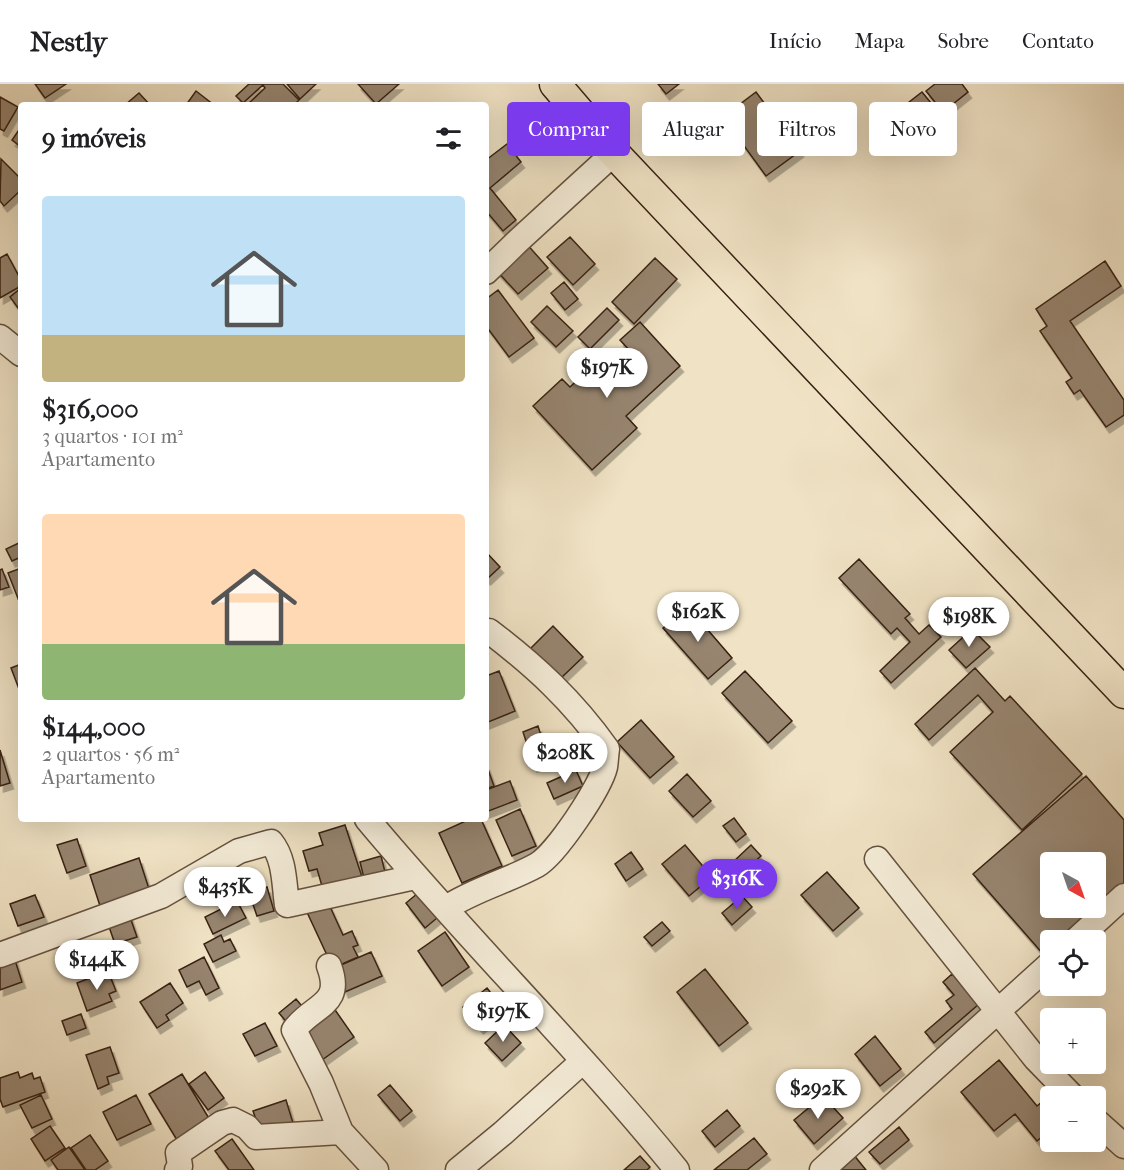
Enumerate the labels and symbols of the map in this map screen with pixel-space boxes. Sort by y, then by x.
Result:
pin: $197K [565,348,649,399]
pin: $162K [656,592,740,643]
pin: $198K [927,597,1011,648]
pin: $208K [523,733,607,784]
north arrow [1040,852,1106,918]
pin: $316K [695,859,779,910]
pin: $435K [183,867,267,918]
pin: $144K [55,940,139,991]
pin: $197K [461,992,545,1043]
pin: $292K [776,1069,860,1120]

